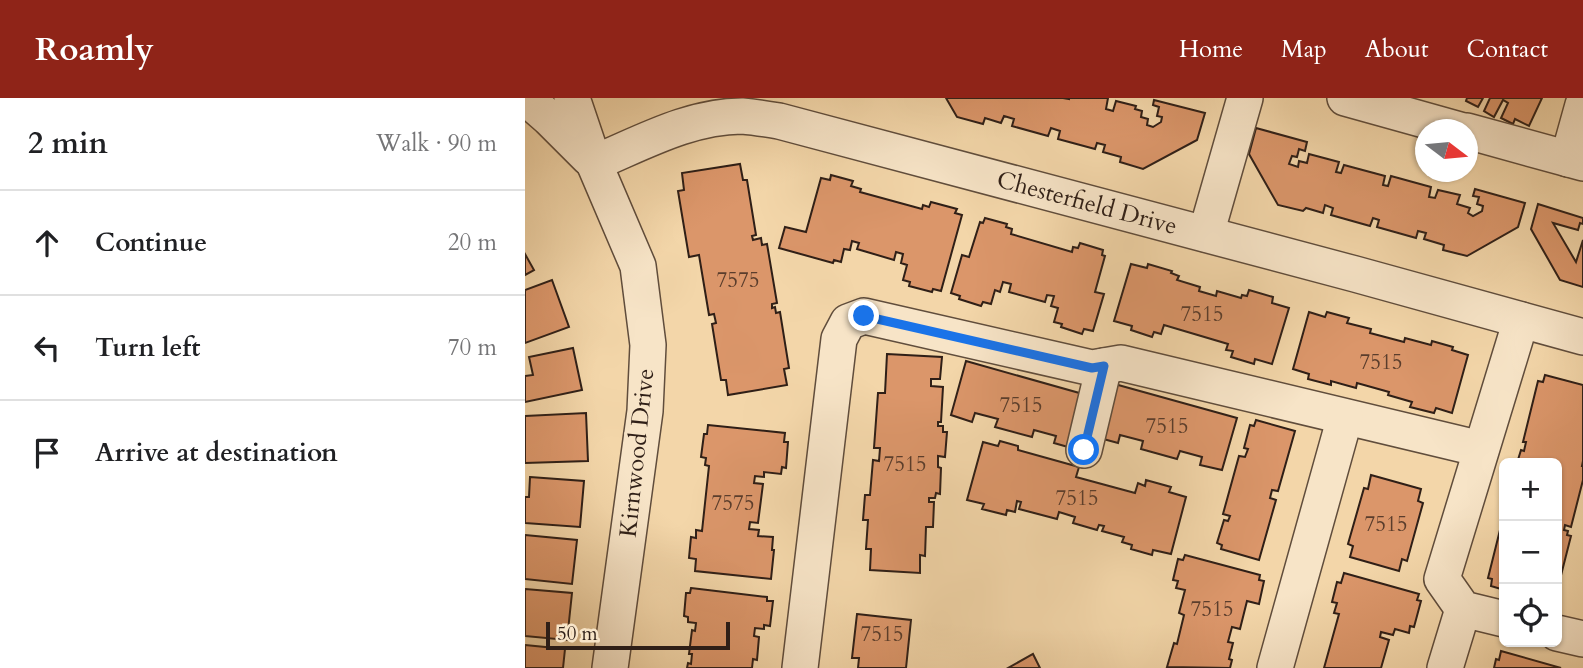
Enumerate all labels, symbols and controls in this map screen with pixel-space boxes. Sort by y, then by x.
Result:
text: Roamly [35,27,154,72]
text: Home [1179,33,1243,66]
text: Map [1281,33,1327,66]
text: About [1365,33,1429,66]
text: Contact [1467,33,1548,66]
north arrow [1415,119,1478,182]
text: 2 min [28,123,108,164]
text: Walk · 90 m [376,128,497,159]
street label: Chesterfield Drive [993,163,1181,243]
icon: ahead [28,224,66,262]
text: Continue [95,225,207,260]
text: 20 m [448,227,497,258]
house number: 7575 [716,266,760,295]
route end [848,300,879,331]
house number: 7515 [1180,300,1224,329]
icon: left [28,329,66,367]
text: Turn left [95,330,200,365]
text: 70 m [448,332,497,363]
house number: 7515 [1359,348,1403,377]
street label: Kirnwood Drive [612,367,662,539]
house number: 7515 [999,391,1043,420]
house number: 7515 [1145,412,1189,441]
icon: arrive [28,434,66,472]
route start [1068,434,1099,465]
text: Arrive at destination [95,435,338,470]
house number: 7515 [883,450,927,479]
map controls [1499,458,1562,647]
button: + [1499,458,1562,521]
house number: 7515 [1055,484,1099,513]
house number: 7575 [711,489,755,518]
house number: 7515 [1364,510,1408,539]
button: − [1499,521,1562,584]
button: locate [1499,584,1562,647]
house number: 7515 [1190,595,1234,624]
scale bar [546,619,730,651]
house number: 7515 [860,620,904,649]
text: 50 m [557,621,598,647]

